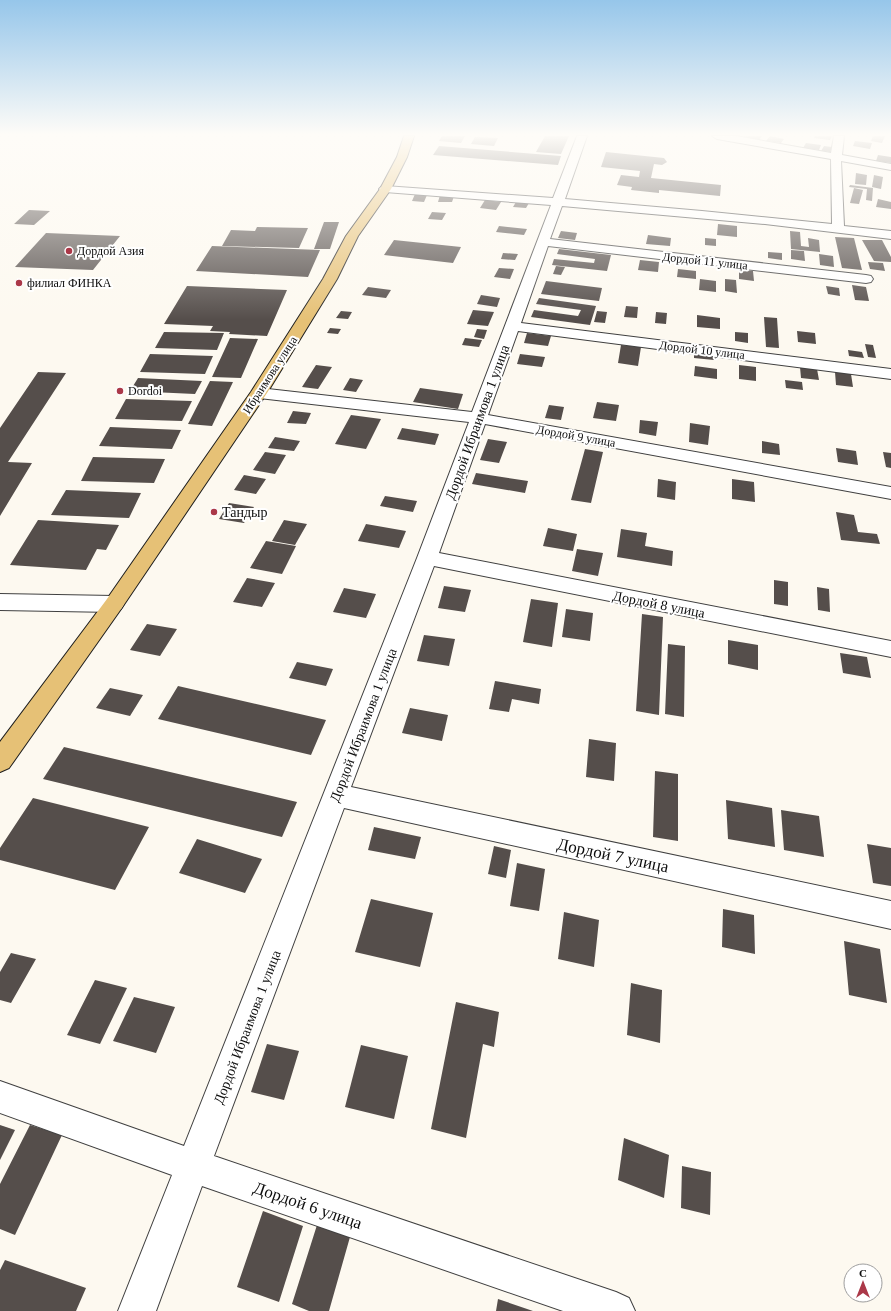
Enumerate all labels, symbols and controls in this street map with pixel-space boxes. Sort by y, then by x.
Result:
place label: Дордой Азия [77,244,144,258]
marker: Дордой Азия [64,246,74,256]
street label: Дордой 11 улица [662,250,749,273]
place label: филиал ФИНКА [27,276,112,290]
marker: филиал ФИНКА [14,278,24,288]
street label: Ибраимова улица [240,333,301,416]
street label: Дордой 10 улица [658,338,746,362]
street label: Дордой Ибраимова 1 улица [442,342,513,502]
place label: Dordoi [128,384,163,398]
marker: Dordoi [115,386,125,396]
street label: Дордой 9 улица [535,422,617,450]
place label: Тандыр [222,505,267,520]
marker: Тандыр [209,507,219,517]
street label: Дордой 8 улица [612,588,707,621]
street label: Дордой Ибраимова 1 улица [327,645,400,804]
street label: Дордой 7 улица [555,834,671,877]
street label: Дордой Ибраимова 1 улица [211,947,284,1106]
street label: Дордой 6 улица [251,1178,365,1233]
north arrow [843,1263,883,1303]
text: С [859,1267,867,1279]

